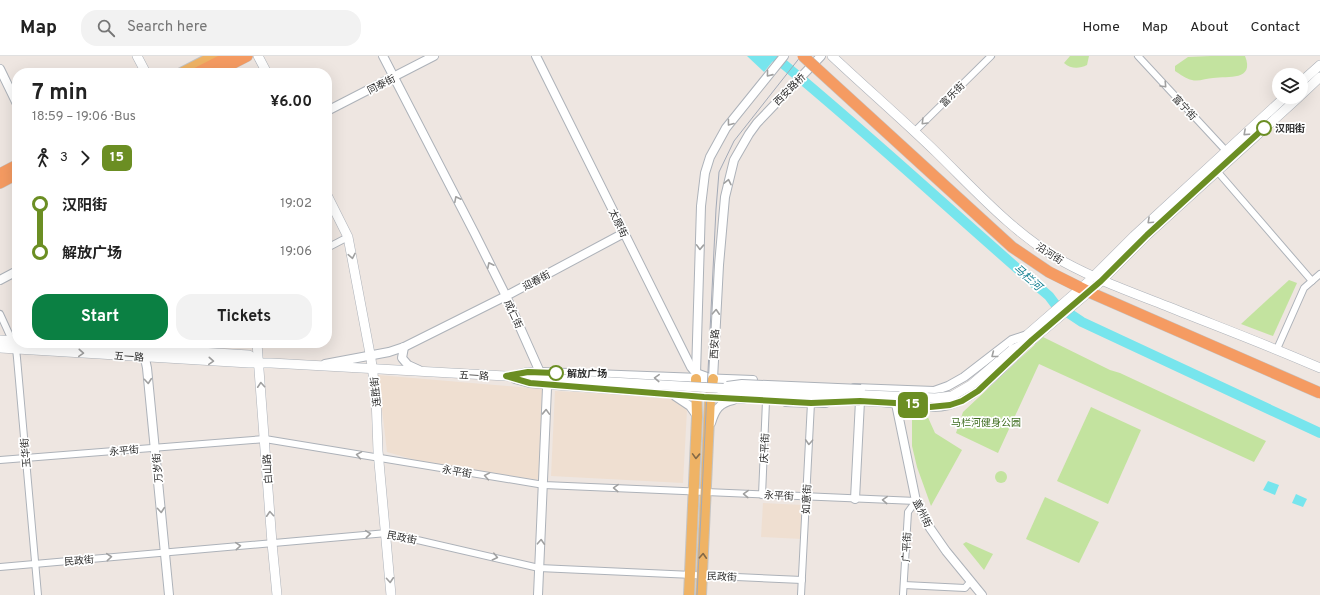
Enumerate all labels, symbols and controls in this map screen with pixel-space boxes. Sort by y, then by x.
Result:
search box [81,10,361,46]
text: Map [20,16,57,40]
icon: search [95,17,117,39]
text: Search here [127,18,207,37]
text: Home [1083,19,1120,36]
text: Map [1142,19,1168,36]
text: About [1190,19,1229,36]
text: Contact [1251,19,1300,36]
map controls [1272,68,1308,104]
button: layers [1272,68,1308,104]
one-way arrow [766,70,773,77]
street label: 西安路桥 [771,71,809,109]
street label: 同泰街 [365,73,398,98]
text: 7 min [32,80,88,107]
street label: 富乐街 [938,80,968,110]
one-way arrow [1159,80,1166,87]
text: ¥6.00 [270,93,312,112]
street label: 富宁街 [1169,93,1199,123]
text: 18:59 – 19:06 · Bus [32,109,136,125]
one-way arrow [921,118,929,125]
one-way arrow [728,119,735,126]
marker: 汉阳街 [1256,120,1272,136]
place label: 汉阳街 [1275,123,1305,136]
one-way arrow [1243,128,1250,135]
icon: walk [32,147,54,169]
icon: forward [74,147,96,169]
text: 15 [110,149,124,166]
text: 3 [60,150,68,166]
one-way arrow [723,179,731,186]
text: 19:02 [280,196,312,212]
one-way arrow [454,196,462,204]
text: 汉阳街 [62,197,107,216]
street label: 太原街 [605,207,630,240]
one-way arrow [1148,216,1155,223]
street label: 沿河街 [1033,241,1065,268]
text: 19:06 [280,244,312,260]
one-way arrow [696,244,704,250]
text: 解放广场 [62,245,122,264]
one-way arrow [347,253,356,260]
one-way arrow [487,262,495,269]
water label: 马栏河 [1010,262,1046,295]
street label: 迎春街 [520,269,553,294]
button: Start [32,294,168,340]
button: Tickets [176,294,312,340]
street label: 成仁街 [500,298,525,331]
one-way arrow [712,309,720,315]
street label: 西安路 [708,329,723,359]
one-way arrow [78,348,84,357]
street label: 五一路 [113,350,144,365]
one-way arrow [991,350,998,357]
one-way arrow [208,357,214,365]
marker: 解放广场 [548,365,564,381]
place label: 解放广场 [567,368,607,381]
street label: 五一路 [459,369,489,384]
one-way arrow [654,373,660,382]
street label: 连胜街 [368,376,385,407]
one-way arrow [144,378,153,384]
one-way arrow [256,382,265,388]
line badge: 15 [895,392,931,418]
text: 15 [906,396,920,413]
one-way arrow [542,409,551,415]
park label: 马栏河健身公园 [951,417,1021,430]
street label: 庆平街 [758,433,773,463]
street label: 玉华街 [19,437,34,468]
one-way arrow [805,439,814,445]
street label: 永平街 [109,444,140,459]
one-way arrow [356,451,362,459]
street label: 万岁街 [151,452,166,483]
street label: 白山路 [261,453,276,484]
one-way arrow [691,453,700,459]
street label: 永平街 [441,463,473,481]
one-way arrow [484,472,490,481]
one-way arrow [613,484,619,493]
street label: 如意街 [800,484,815,514]
street label: 永平街 [764,489,794,504]
one-way arrow [743,490,749,498]
one-way arrow [882,496,888,504]
street label: 盖州街 [909,497,934,530]
one-way arrow [156,507,165,513]
one-way arrow [266,511,275,517]
street label: 民政街 [386,529,418,548]
one-way arrow [365,530,371,539]
street label: 广平街 [900,532,915,562]
one-way arrow [536,539,545,545]
one-way arrow [235,541,241,550]
one-way arrow [106,553,112,562]
one-way arrow [491,553,498,561]
one-way arrow [698,553,707,559]
street label: 民政街 [64,554,95,569]
street label: 民政街 [707,570,737,585]
one-way arrow [386,577,395,583]

